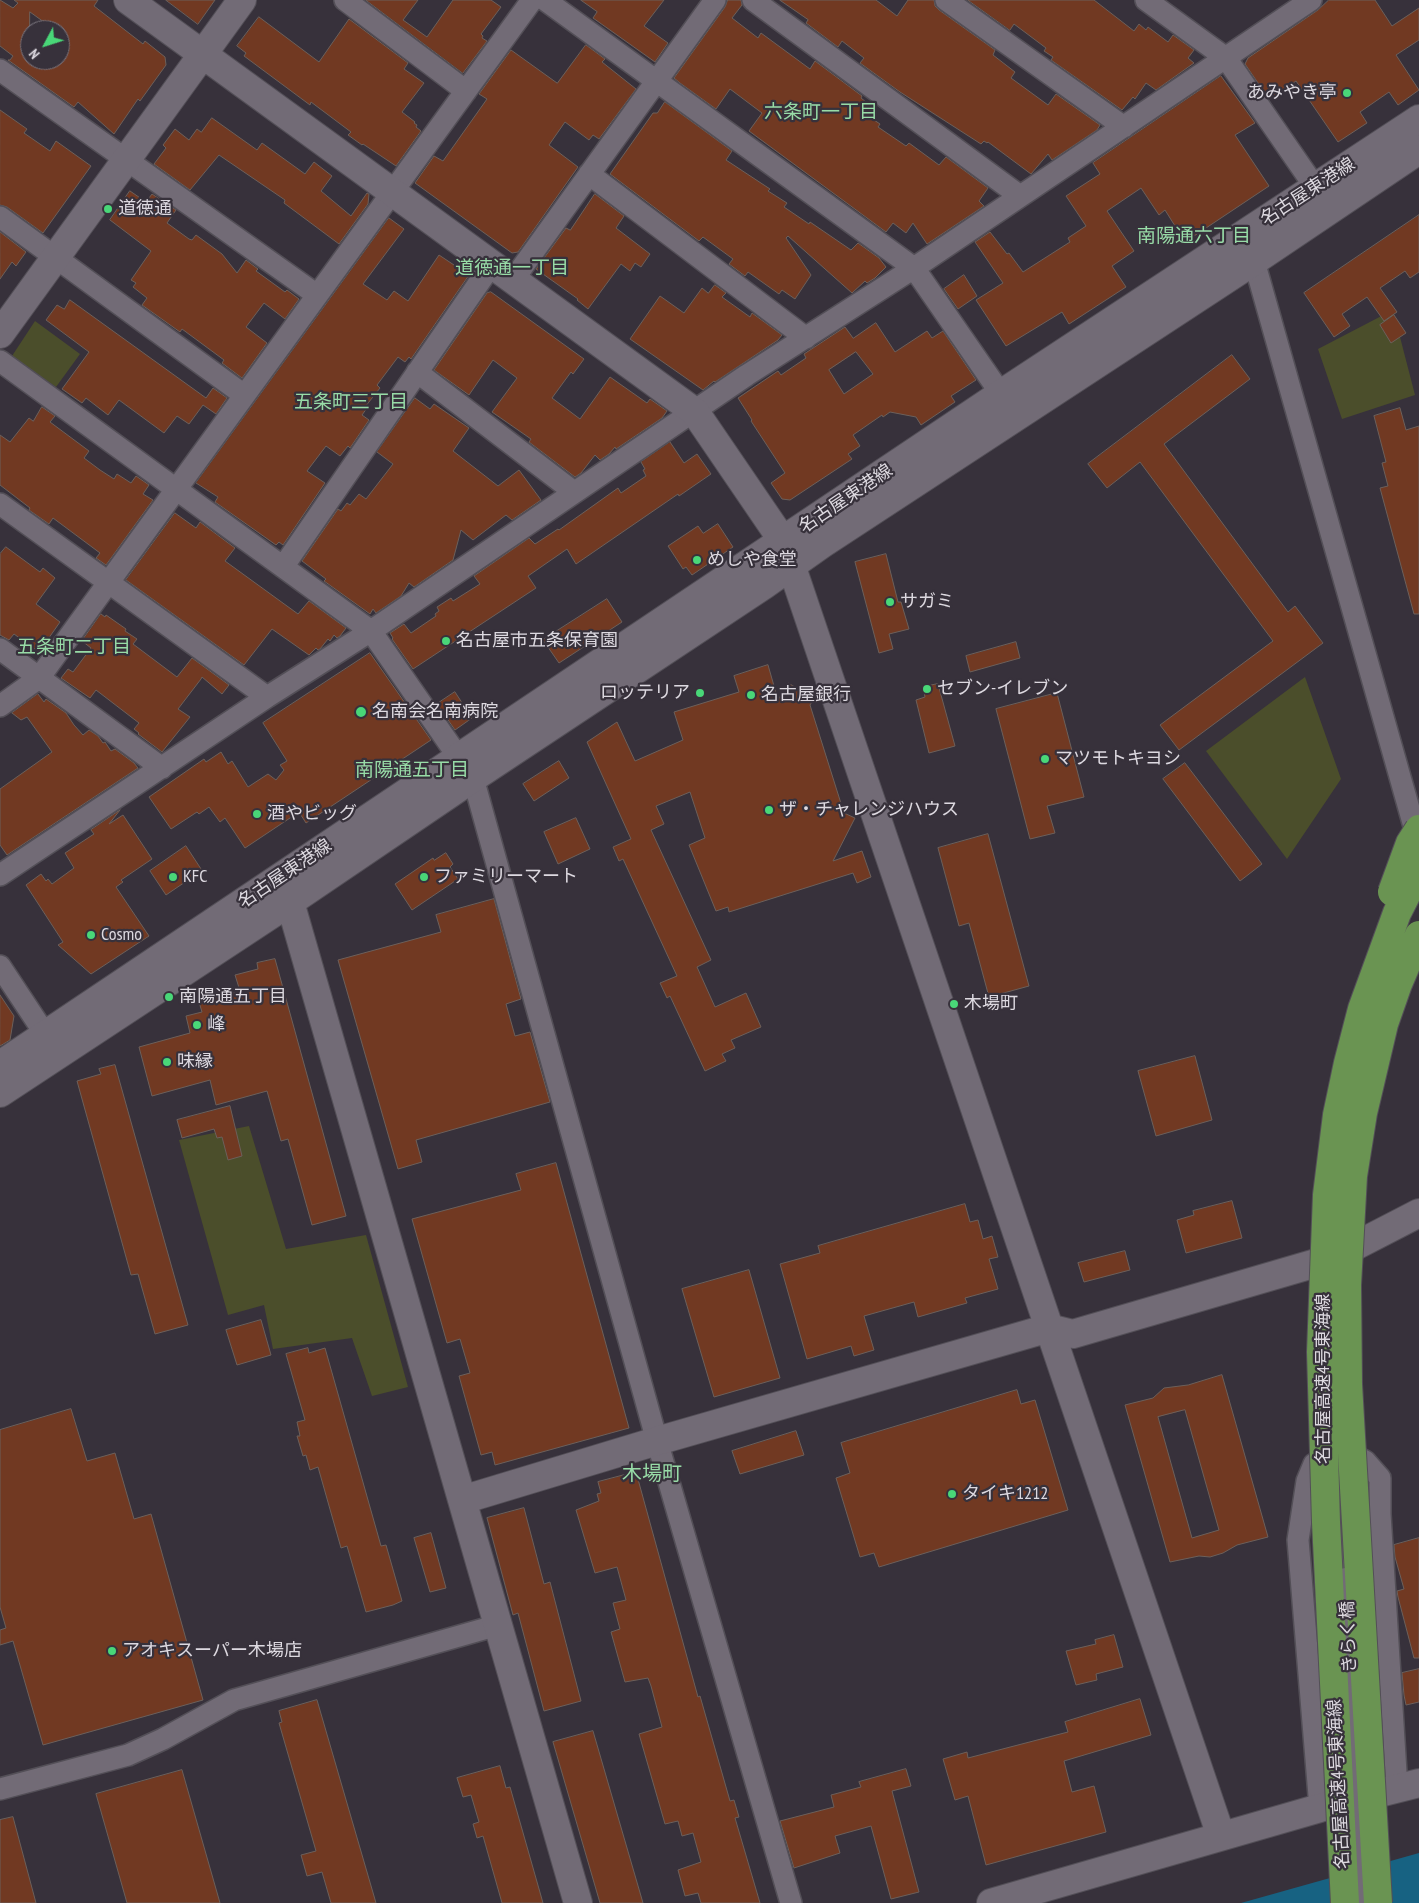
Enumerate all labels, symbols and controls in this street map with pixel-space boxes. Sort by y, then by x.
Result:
north arrow [20,20,70,70]
text: N [25,45,44,63]
place label: あみやき亭 [1247,82,1337,104]
marker: あみやき亭 [1341,87,1353,99]
district label: 六条町一丁目 [764,102,878,124]
street label: 名古屋東港線 [1257,154,1359,230]
place label: 道徳通 [118,198,172,220]
marker: 道徳通 [102,203,114,215]
district label: 南陽通六丁目 [1137,226,1251,248]
district label: 道徳通一丁目 [455,258,569,280]
district label: 五条町三丁目 [294,392,408,414]
street label: 名古屋東港線 [795,460,897,538]
place label: めしや食堂 [707,549,797,571]
marker: めしや食堂 [691,554,703,566]
place label: サガミ [900,591,954,613]
marker: サガミ [884,596,896,608]
place label: 名古屋市五条保育園 [456,630,618,652]
marker: 名古屋市五条保育園 [440,635,452,647]
district label: 五条町二丁目 [17,637,131,659]
place label: セブン-イレブン [937,678,1068,700]
place label: ロッテリア [600,682,690,704]
marker: セブン-イレブン [921,683,933,695]
place label: 名古屋銀行 [761,684,851,706]
marker: ロッテリア [694,687,706,699]
marker: 名古屋銀行 [745,689,757,701]
place label: 名南会名南病院 [372,701,498,723]
marker: 名南会名南病院 [354,705,368,719]
place label: マツモトキヨシ [1055,748,1181,770]
marker: マツモトキヨシ [1039,753,1051,765]
district label: 南陽通五丁目 [355,760,469,782]
place label: ザ・チャレンジハウス [779,799,959,821]
place label: 酒やビッグ [267,803,357,825]
marker: ザ・チャレンジハウス [763,804,775,816]
marker: 酒やビッグ [251,808,263,820]
street label: 名古屋東港線 [234,835,336,913]
place label: KFC [183,866,208,888]
place label: ファミリーマート [434,866,578,888]
marker: KFC [167,871,179,883]
marker: ファミリーマート [418,871,430,883]
place label: Cosmo [101,924,142,946]
marker: Cosmo [85,929,97,941]
place label: 南陽通五丁目 [179,986,287,1008]
marker: 南陽通五丁目 [163,991,175,1003]
place label: 木場町 [964,993,1018,1015]
marker: 木場町 [948,998,960,1010]
place label: 峰 [207,1014,225,1036]
marker: 峰 [191,1019,203,1031]
place label: 味縁 [177,1051,213,1073]
marker: 味縁 [161,1056,173,1068]
street label: 名古屋高速4号東海線 [1313,1294,1335,1464]
district label: 木場町 [622,1462,682,1486]
place label: タイキ1212 [962,1483,1048,1505]
marker: タイキ1212 [946,1488,958,1500]
street label: きらく橋 [1337,1601,1361,1673]
place label: アオキスーパー木場店 [122,1640,302,1662]
marker: アオキスーパー木場店 [106,1645,118,1657]
street label: 名古屋高速4号東海線 [1324,1699,1354,1869]

